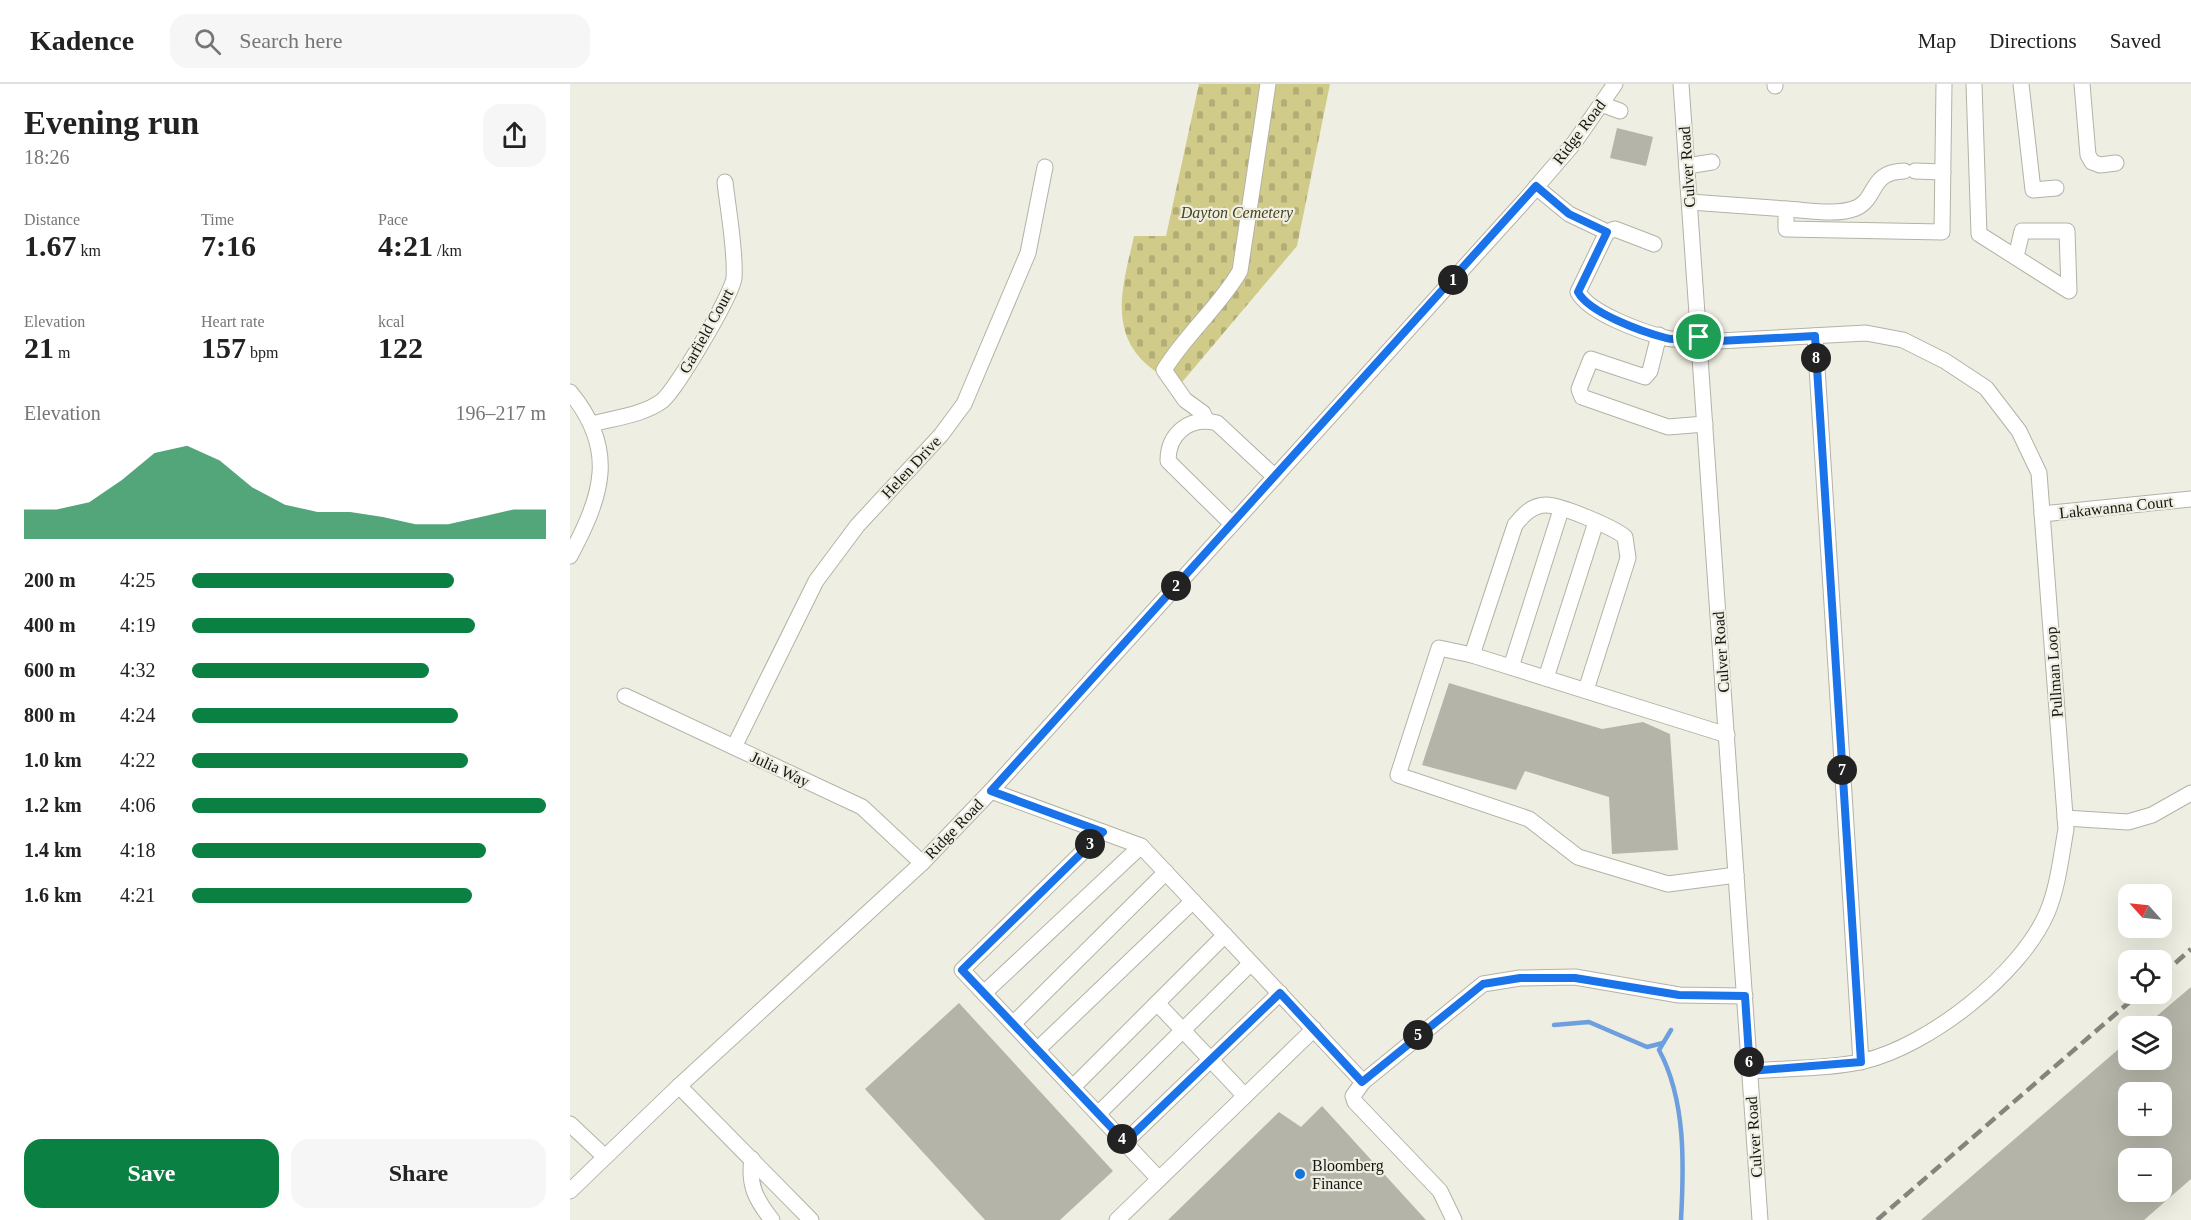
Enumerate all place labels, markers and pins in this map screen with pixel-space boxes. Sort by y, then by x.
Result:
pin: 1 [1438,265,1468,295]
pin [1673,311,1724,362]
pin: 8 [1801,343,1831,373]
pin: 2 [1161,571,1191,601]
pin: 7 [1827,755,1857,785]
pin: 3 [1075,829,1105,859]
pin: 5 [1403,1020,1433,1050]
pin: 6 [1734,1047,1764,1077]
pin: 4 [1107,1124,1137,1154]
place label: Bloomberg Finance [1312,1157,1384,1192]
marker: Bloomberg Finance [1293,1167,1307,1181]

